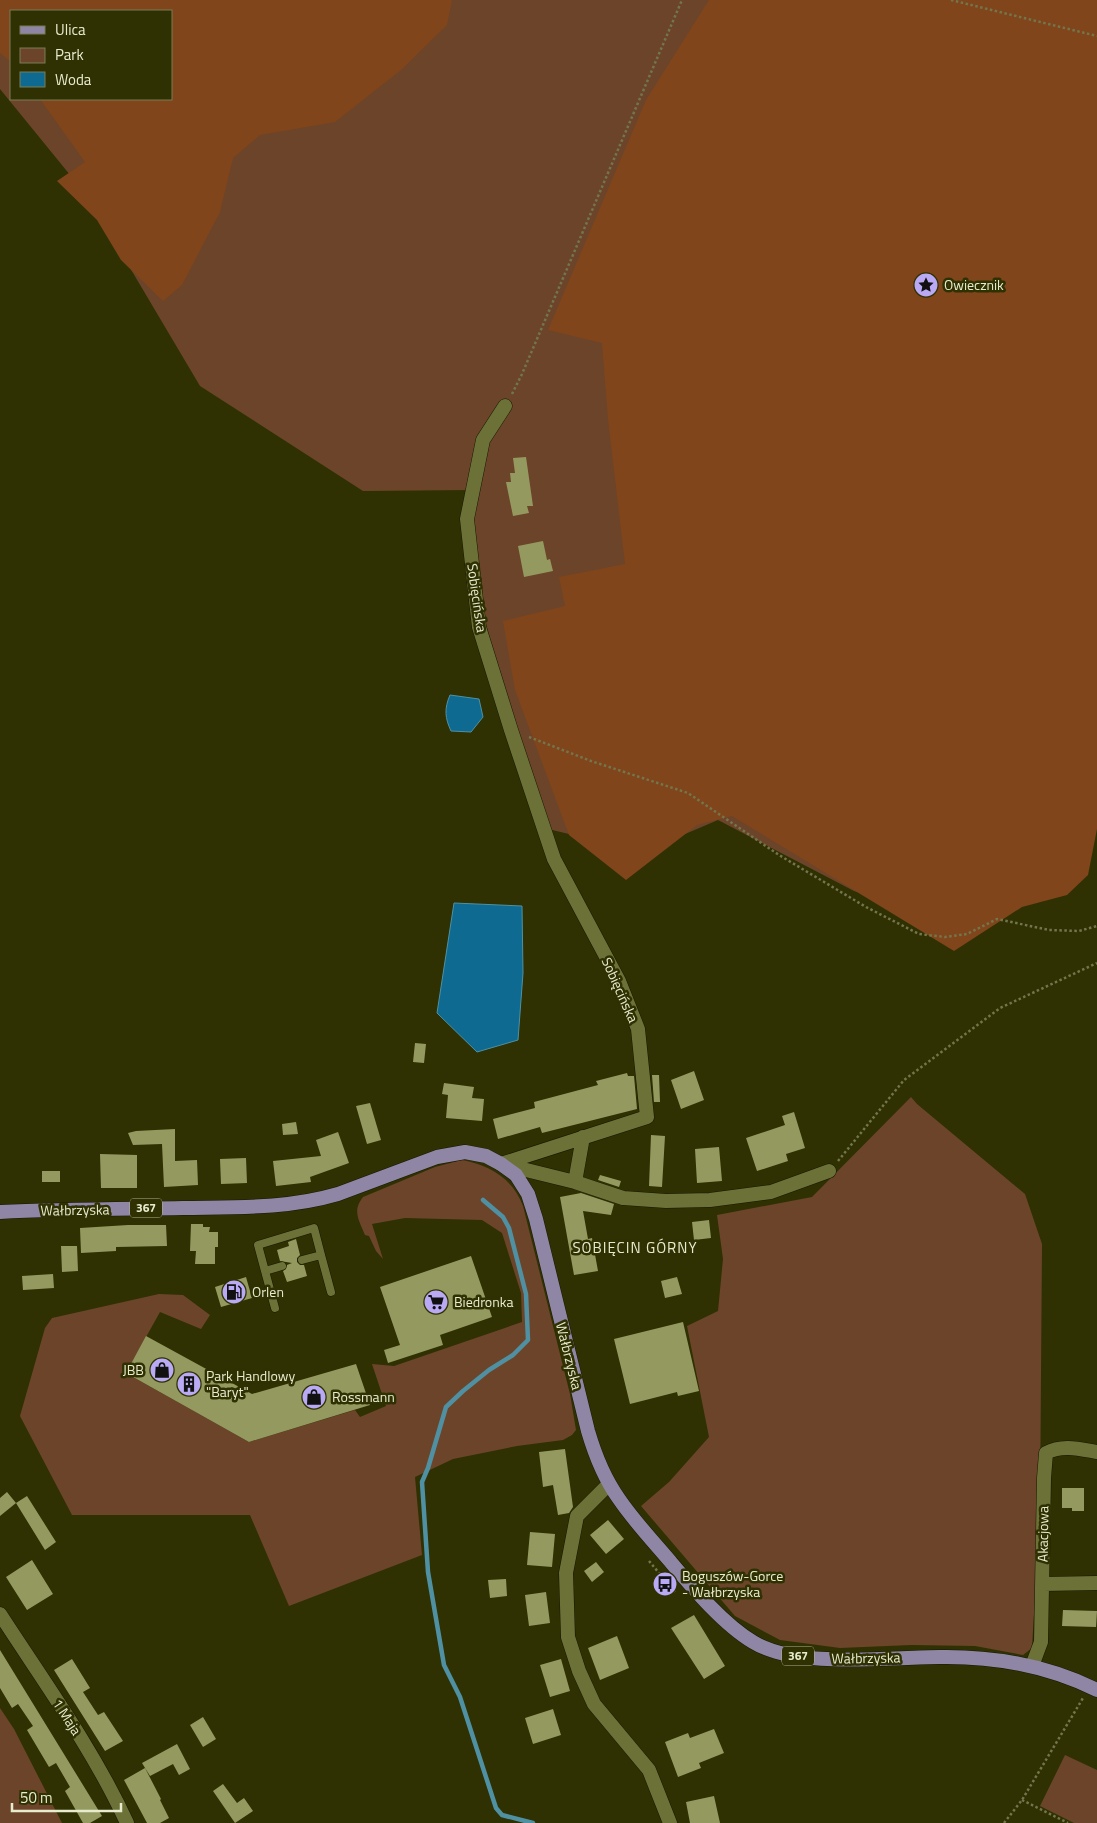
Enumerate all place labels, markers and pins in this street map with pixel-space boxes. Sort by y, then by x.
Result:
place icon: Owiecznik [913,272,939,298]
place label: Owiecznik [944,274,1004,295]
fuel station icon: Orlen [221,1279,247,1305]
place label: Orlen [252,1281,284,1302]
supermarket icon: Biedronka [423,1289,449,1315]
place label: Biedronka [454,1291,513,1312]
shop icon: JBB [149,1357,175,1383]
place label: JBB [123,1359,144,1380]
place label: Park Handlowy "Baryt" [206,1365,295,1402]
building icon: Park Handlowy "Baryt" [176,1371,202,1397]
shop icon: Rossmann [301,1384,327,1410]
place label: Rossmann [332,1386,395,1407]
place label: Boguszów-Gorce - Wałbrzyska [682,1565,783,1602]
bus stop icon: Boguszów-Gorce - Wałbrzyska [652,1571,678,1597]

